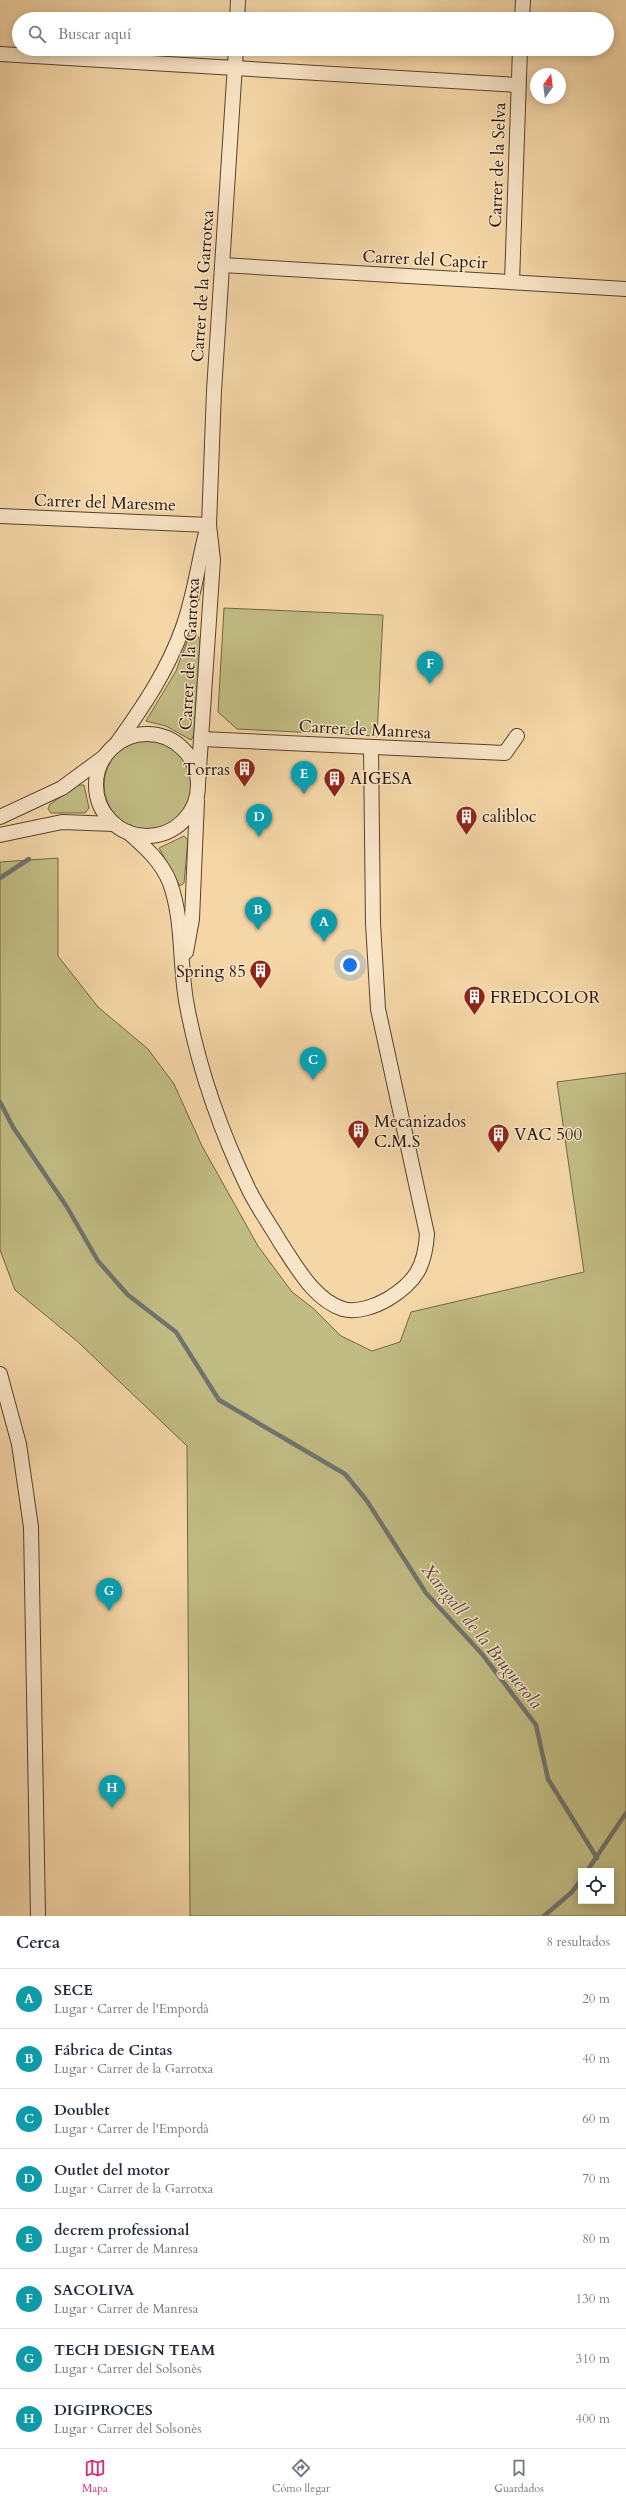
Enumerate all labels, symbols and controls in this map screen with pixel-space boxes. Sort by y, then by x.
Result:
search box [12,12,614,56]
icon: search [26,23,48,45]
text: Buscar aquí [58,24,131,44]
north arrow [530,68,566,104]
street label: Carrer de la Selva [484,101,511,228]
street label: Carrer de la Garrotxa [186,209,219,363]
street label: Carrer del Capcir [362,245,489,274]
street label: Carrer del Maresme [34,489,176,516]
street label: Carrer de la Garrotxa [174,577,205,731]
pin: F [417,651,443,684]
street label: Carrer de Manresa [298,715,432,744]
building icon: Torras [232,756,258,789]
place label: Torras [183,758,230,781]
pin: E [291,761,317,794]
building icon: AIGESA [322,765,348,798]
place label: AIGESA [350,767,413,790]
building icon: calibloc [454,803,480,836]
pin: D [246,804,272,837]
place label: calibloc [482,805,537,828]
pin: B [245,897,271,930]
pin: A [311,909,337,942]
your location [340,955,360,975]
building icon: Spring 85 [248,958,274,991]
place label: Spring 85 [176,960,246,983]
building icon: FREDCOLOR [461,984,487,1017]
place label: FREDCOLOR [490,986,600,1009]
pin: C [300,1047,326,1080]
place label: Mecanizados C.M.S [374,1110,466,1153]
building icon: Mecanizados C.M.S [346,1118,372,1151]
building icon: VAC 500 [486,1121,512,1154]
place label: VAC 500 [514,1123,583,1146]
water label: Xaragall de la Bruguerola [415,1558,548,1714]
pin: G [96,1578,122,1611]
pin: H [99,1775,125,1808]
map controls [578,1868,614,1904]
button: locate [578,1868,614,1904]
text: Cerca [16,1931,60,1954]
text: 8 resultados [546,1933,610,1951]
text: SECE [54,1980,93,2000]
text: A [24,1990,34,2008]
text: 20 m [582,1990,610,2008]
text: Lugar · Carrer de l'Empordà [54,2000,209,2018]
text: Fábrica de Cintas [54,2040,172,2060]
text: B [24,2050,34,2068]
text: 40 m [582,2050,610,2068]
text: Lugar · Carrer de la Garrotxa [54,2060,213,2078]
text: Doublet [54,2100,110,2120]
text: C [24,2110,34,2128]
text: 60 m [582,2110,610,2128]
text: Lugar · Carrer de l'Empordà [54,2120,209,2138]
text: Outlet del motor [54,2160,169,2180]
text: D [23,2170,35,2188]
text: 70 m [582,2170,610,2188]
text: Lugar · Carrer de la Garrotxa [54,2180,213,2198]
text: decrem professional [54,2220,189,2240]
text: E [25,2230,33,2248]
text: 80 m [582,2230,610,2248]
text: Lugar · Carrer de Manresa [54,2240,198,2258]
text: SACOLIVA [54,2280,134,2300]
text: F [25,2290,33,2308]
text: 130 m [576,2290,610,2308]
text: Lugar · Carrer de Manresa [54,2300,198,2318]
text: TECH DESIGN TEAM [54,2340,215,2360]
text: G [24,2350,34,2368]
text: 310 m [576,2350,610,2368]
text: Lugar · Carrer del Solsonès [54,2360,202,2378]
text: DIGIPROCES [54,2400,153,2420]
text: H [23,2410,35,2428]
text: 400 m [576,2410,610,2428]
text: Lugar · Carrer del Solsonès [54,2420,202,2438]
tab: Mapa [82,2457,108,2496]
tab: Cómo llegar [272,2457,330,2496]
tab: Guardados [494,2457,544,2496]

